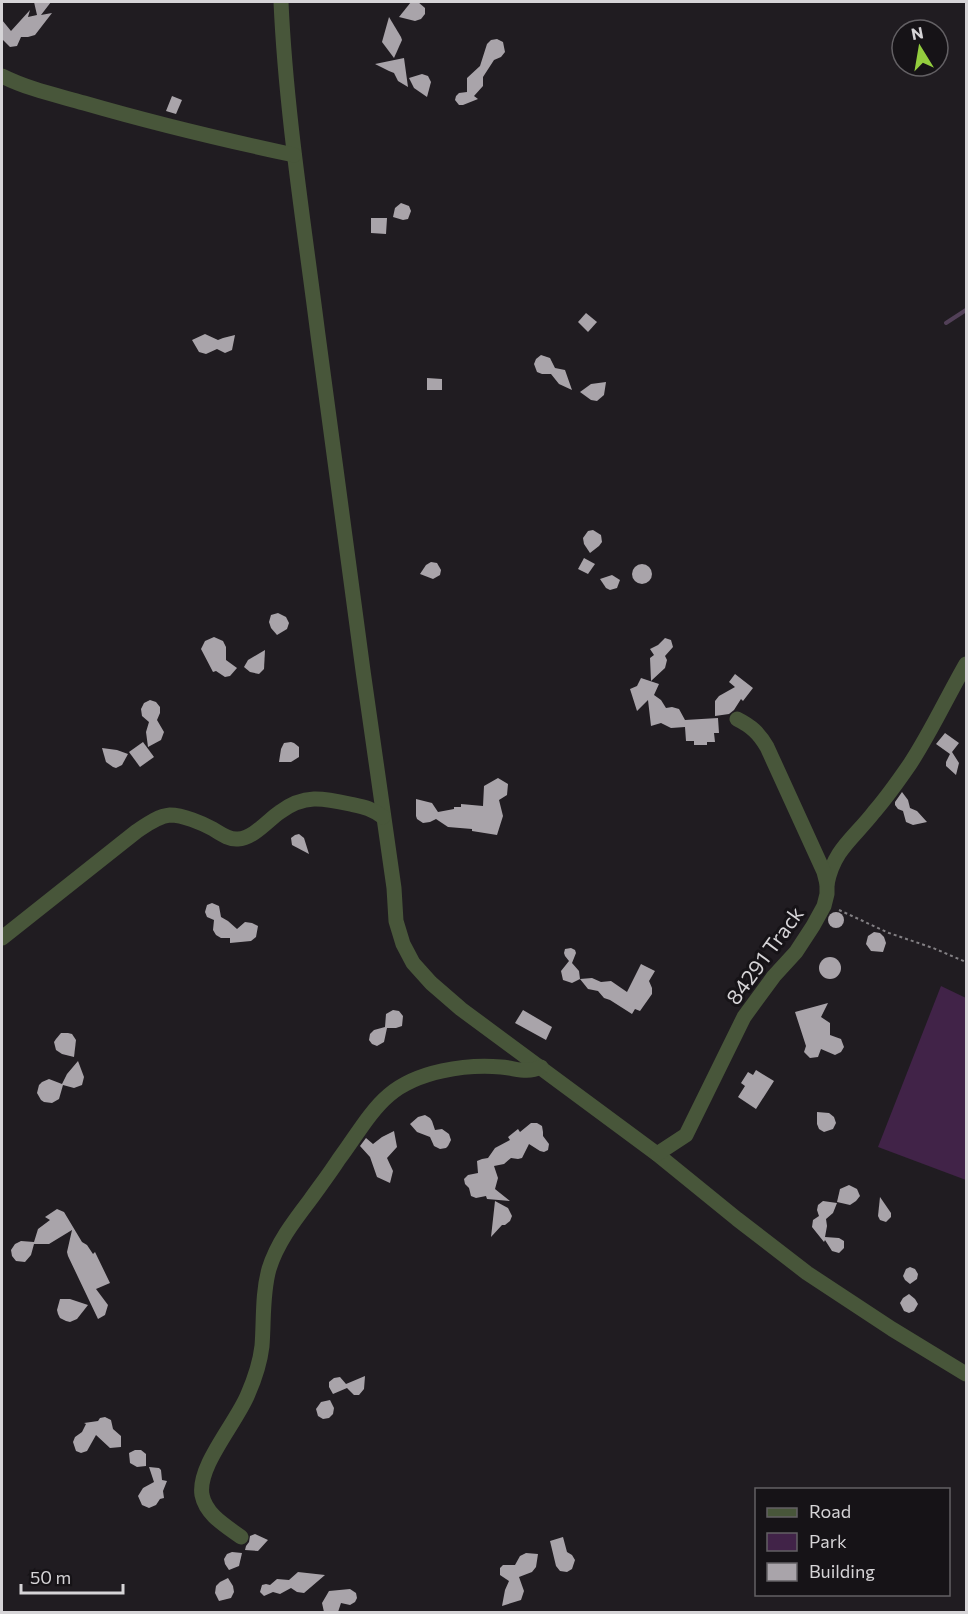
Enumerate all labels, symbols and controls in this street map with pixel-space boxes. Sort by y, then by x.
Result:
north arrow [890,18,950,78]
text: N [909,22,925,43]
street label: 84291 Track [720,901,808,1009]
legend [755,1488,950,1596]
text: Road [809,1500,851,1522]
text: Park [809,1530,847,1552]
scale bar [21,1557,123,1595]
text: Building [809,1560,875,1582]
text: 50 m [30,1566,71,1588]

